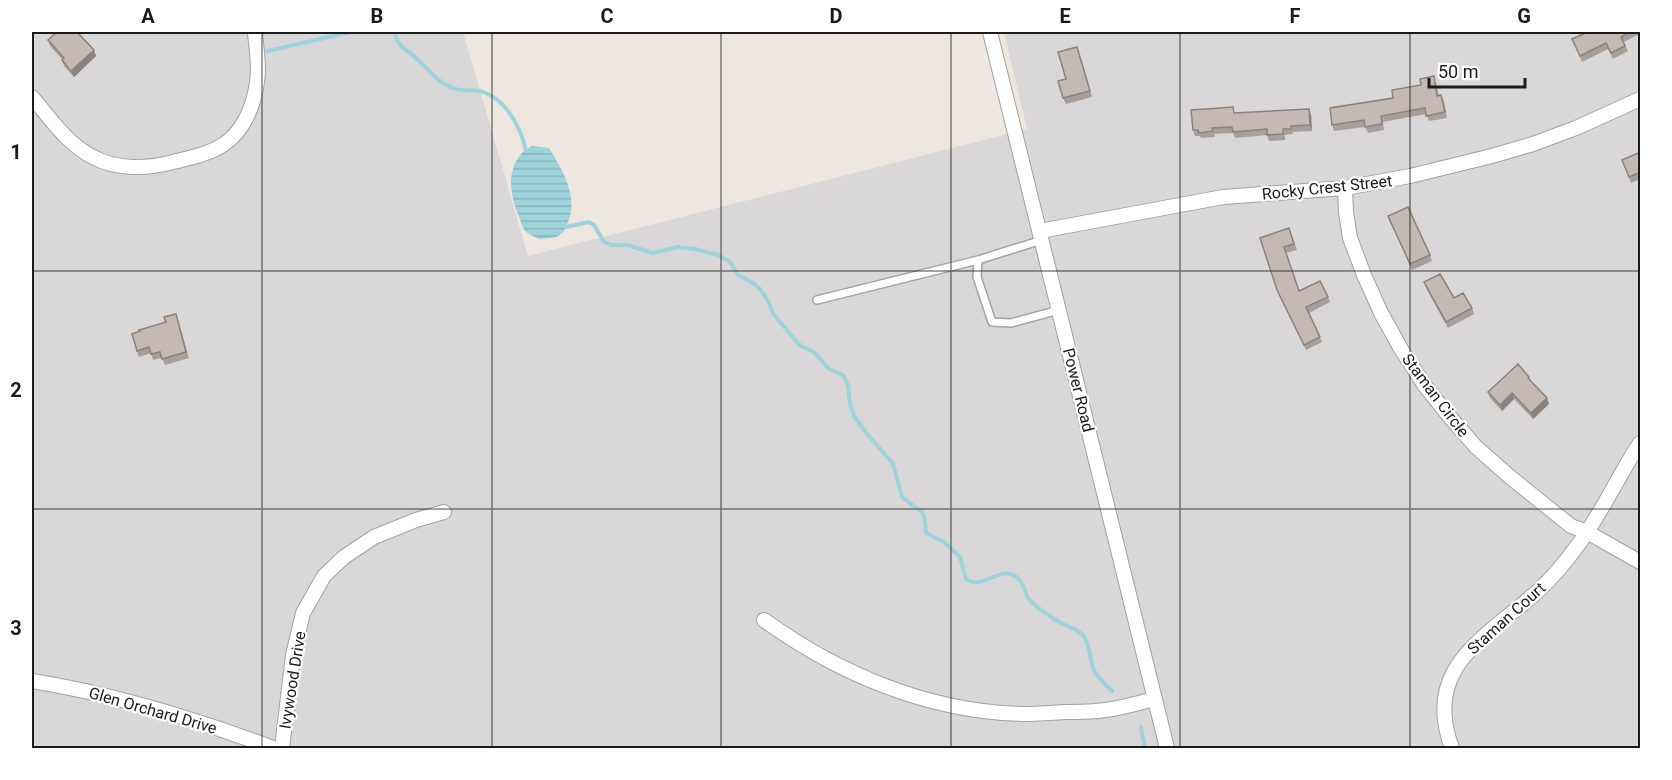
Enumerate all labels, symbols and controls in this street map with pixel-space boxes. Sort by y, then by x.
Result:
text: A [141,4,155,28]
text: B [371,4,383,28]
text: C [600,4,614,28]
text: D [830,4,843,28]
text: E [1059,4,1071,28]
text: F [1290,4,1301,28]
text: G [1517,4,1531,28]
scale bar [1429,51,1525,89]
text: 50 m [1438,61,1478,82]
text: 1 [10,140,22,164]
street label: Rocky Crest Street [1261,171,1393,204]
street label: Power Road [1059,346,1098,434]
street label: Staman Circle [1398,350,1473,441]
text: 2 [10,378,22,402]
street label: Staman Court [1463,578,1549,658]
text: 3 [10,616,22,640]
street label: Ivywood Drive [275,630,310,730]
street label: Glen Orchard Drive [87,683,219,738]

